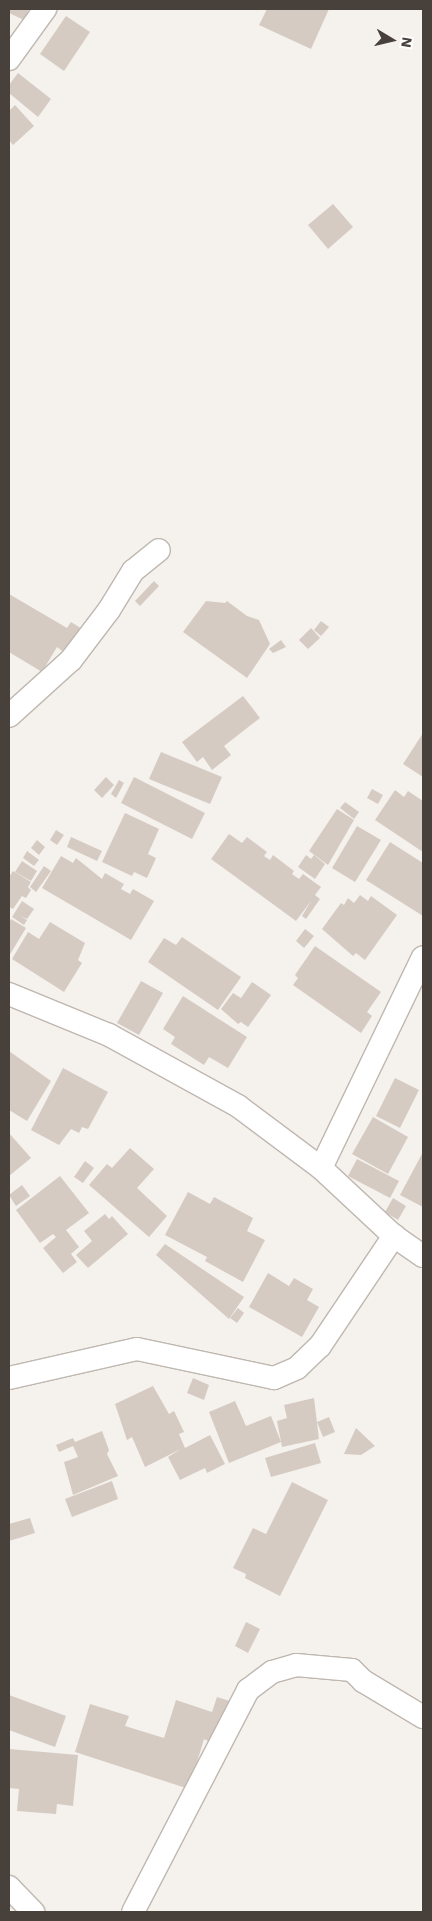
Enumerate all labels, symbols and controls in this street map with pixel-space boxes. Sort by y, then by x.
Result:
north arrow [367,15,417,65]
text: N [398,36,416,49]

